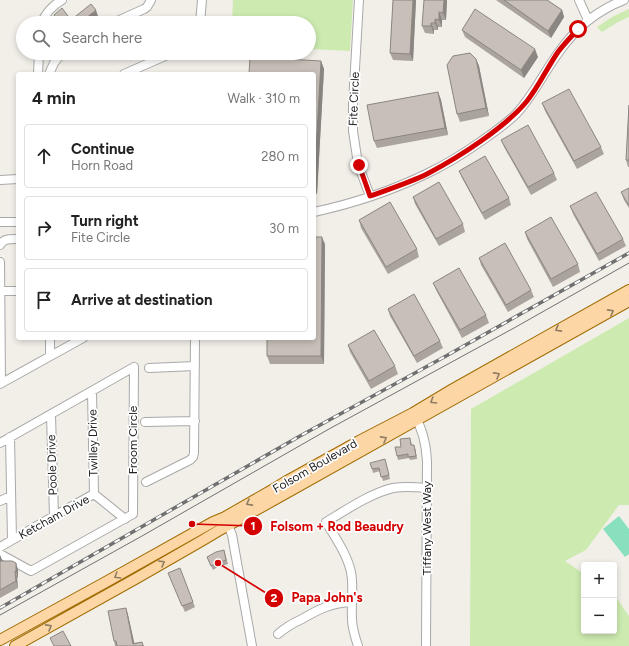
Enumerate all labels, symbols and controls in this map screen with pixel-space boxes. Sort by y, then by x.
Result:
search box [16,16,316,60]
route start [569,20,587,38]
icon: search [30,27,52,49]
text: Search here [62,29,142,47]
street label: Fite Circle [346,71,362,126]
text: 4 min [32,88,76,108]
text: Walk · 310 m [227,91,300,106]
text: Continue [71,140,134,158]
icon: ahead [33,145,55,167]
text: 280 m [261,149,299,164]
route end [350,156,368,174]
text: Horn Road [71,158,133,173]
text: Turn right [71,212,139,230]
icon: right [33,217,55,239]
text: 30 m [269,221,299,236]
text: Fite Circle [71,230,130,245]
icon: arrive [33,289,55,311]
text: Arrive at destination [71,291,212,309]
one-way arrow [607,309,614,316]
one-way arrow [555,325,563,332]
one-way arrow [493,373,501,380]
one-way arrow [430,396,437,404]
street label: Froom Circle [126,405,140,474]
street label: Twilley Drive [85,409,101,477]
street label: Poole Drive [44,434,60,496]
street label: Folsom Boulevard [270,436,360,496]
one-way arrow [380,436,387,443]
street label: Tiffany West Way [420,480,434,575]
street label: Ketcham Drive [16,492,92,542]
one-way arrow [245,499,253,506]
callout: Folsom + Rod Beaudry [243,514,412,539]
text: 1 [250,519,256,533]
text: Folsom + Rod Beaudry [270,519,404,534]
one-way arrow [158,561,165,568]
map controls [581,562,617,634]
button: + [581,562,617,598]
one-way arrow [114,571,121,578]
callout: Papa John's [264,585,371,610]
text: Papa John's [291,590,363,605]
text: 2 [271,591,278,605]
button: − [581,598,617,634]
one-way arrow [45,625,52,632]

